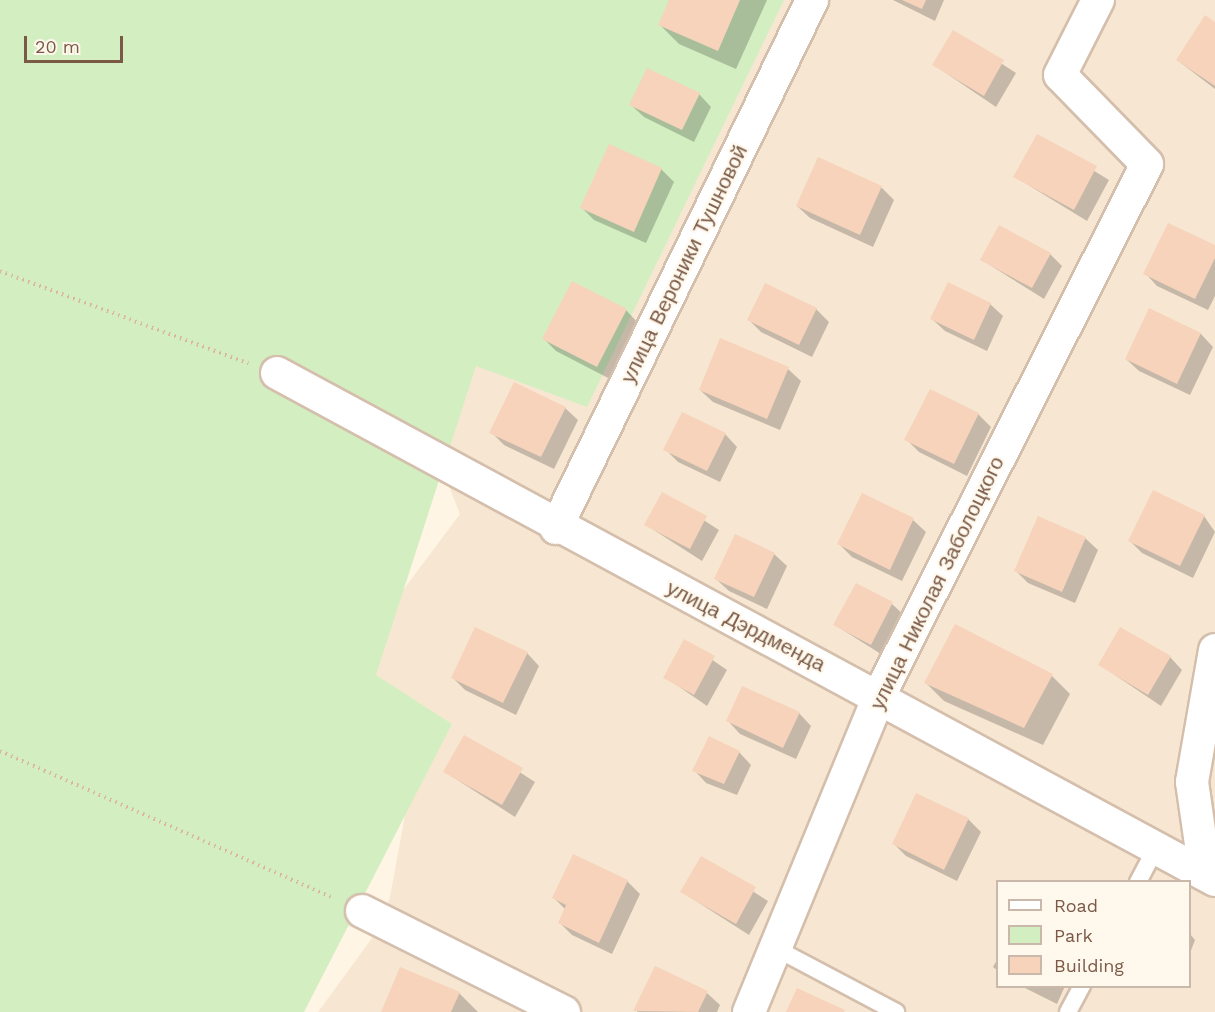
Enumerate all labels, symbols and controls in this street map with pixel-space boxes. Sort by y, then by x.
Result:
scale bar [27,24,126,62]
text: 20 m [35,36,80,57]
street label: улица Вероники Тушновой [615,141,753,387]
street label: улица Николая Заболоцкого [865,452,1009,714]
street label: улица Дэрдменда [662,575,830,677]
legend [996,880,1191,988]
text: Road [1054,895,1098,916]
text: Park [1054,925,1093,946]
text: Building [1054,955,1124,976]

